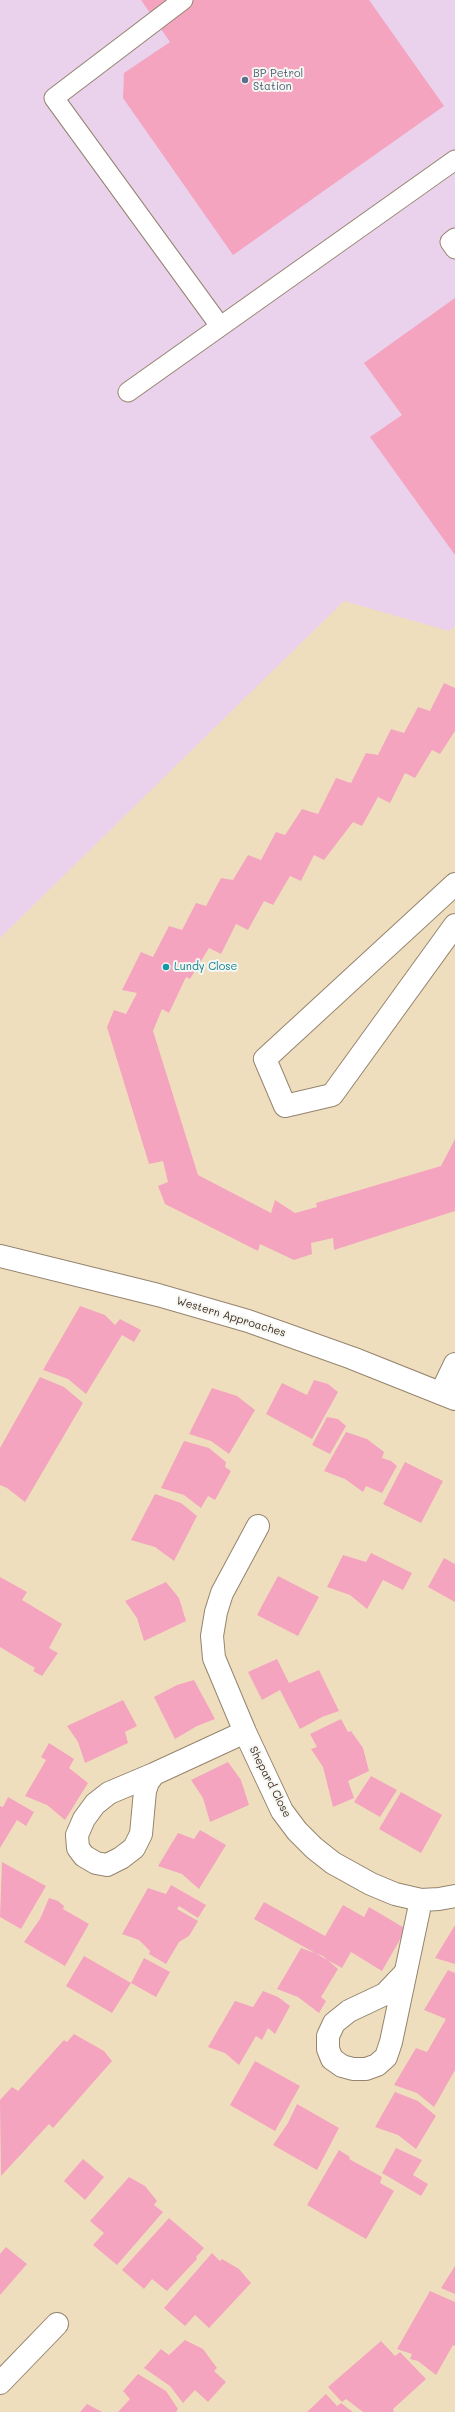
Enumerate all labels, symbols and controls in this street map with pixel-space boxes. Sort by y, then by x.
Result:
place label: BP Petrol Station [253,67,303,93]
marker: BP Petrol Station [240,75,250,85]
place label: Lundy Close [174,960,237,974]
marker: Lundy Close [161,962,171,972]
street label: Western Approaches [175,1294,287,1340]
street label: Shepard Close [246,1744,294,1820]

